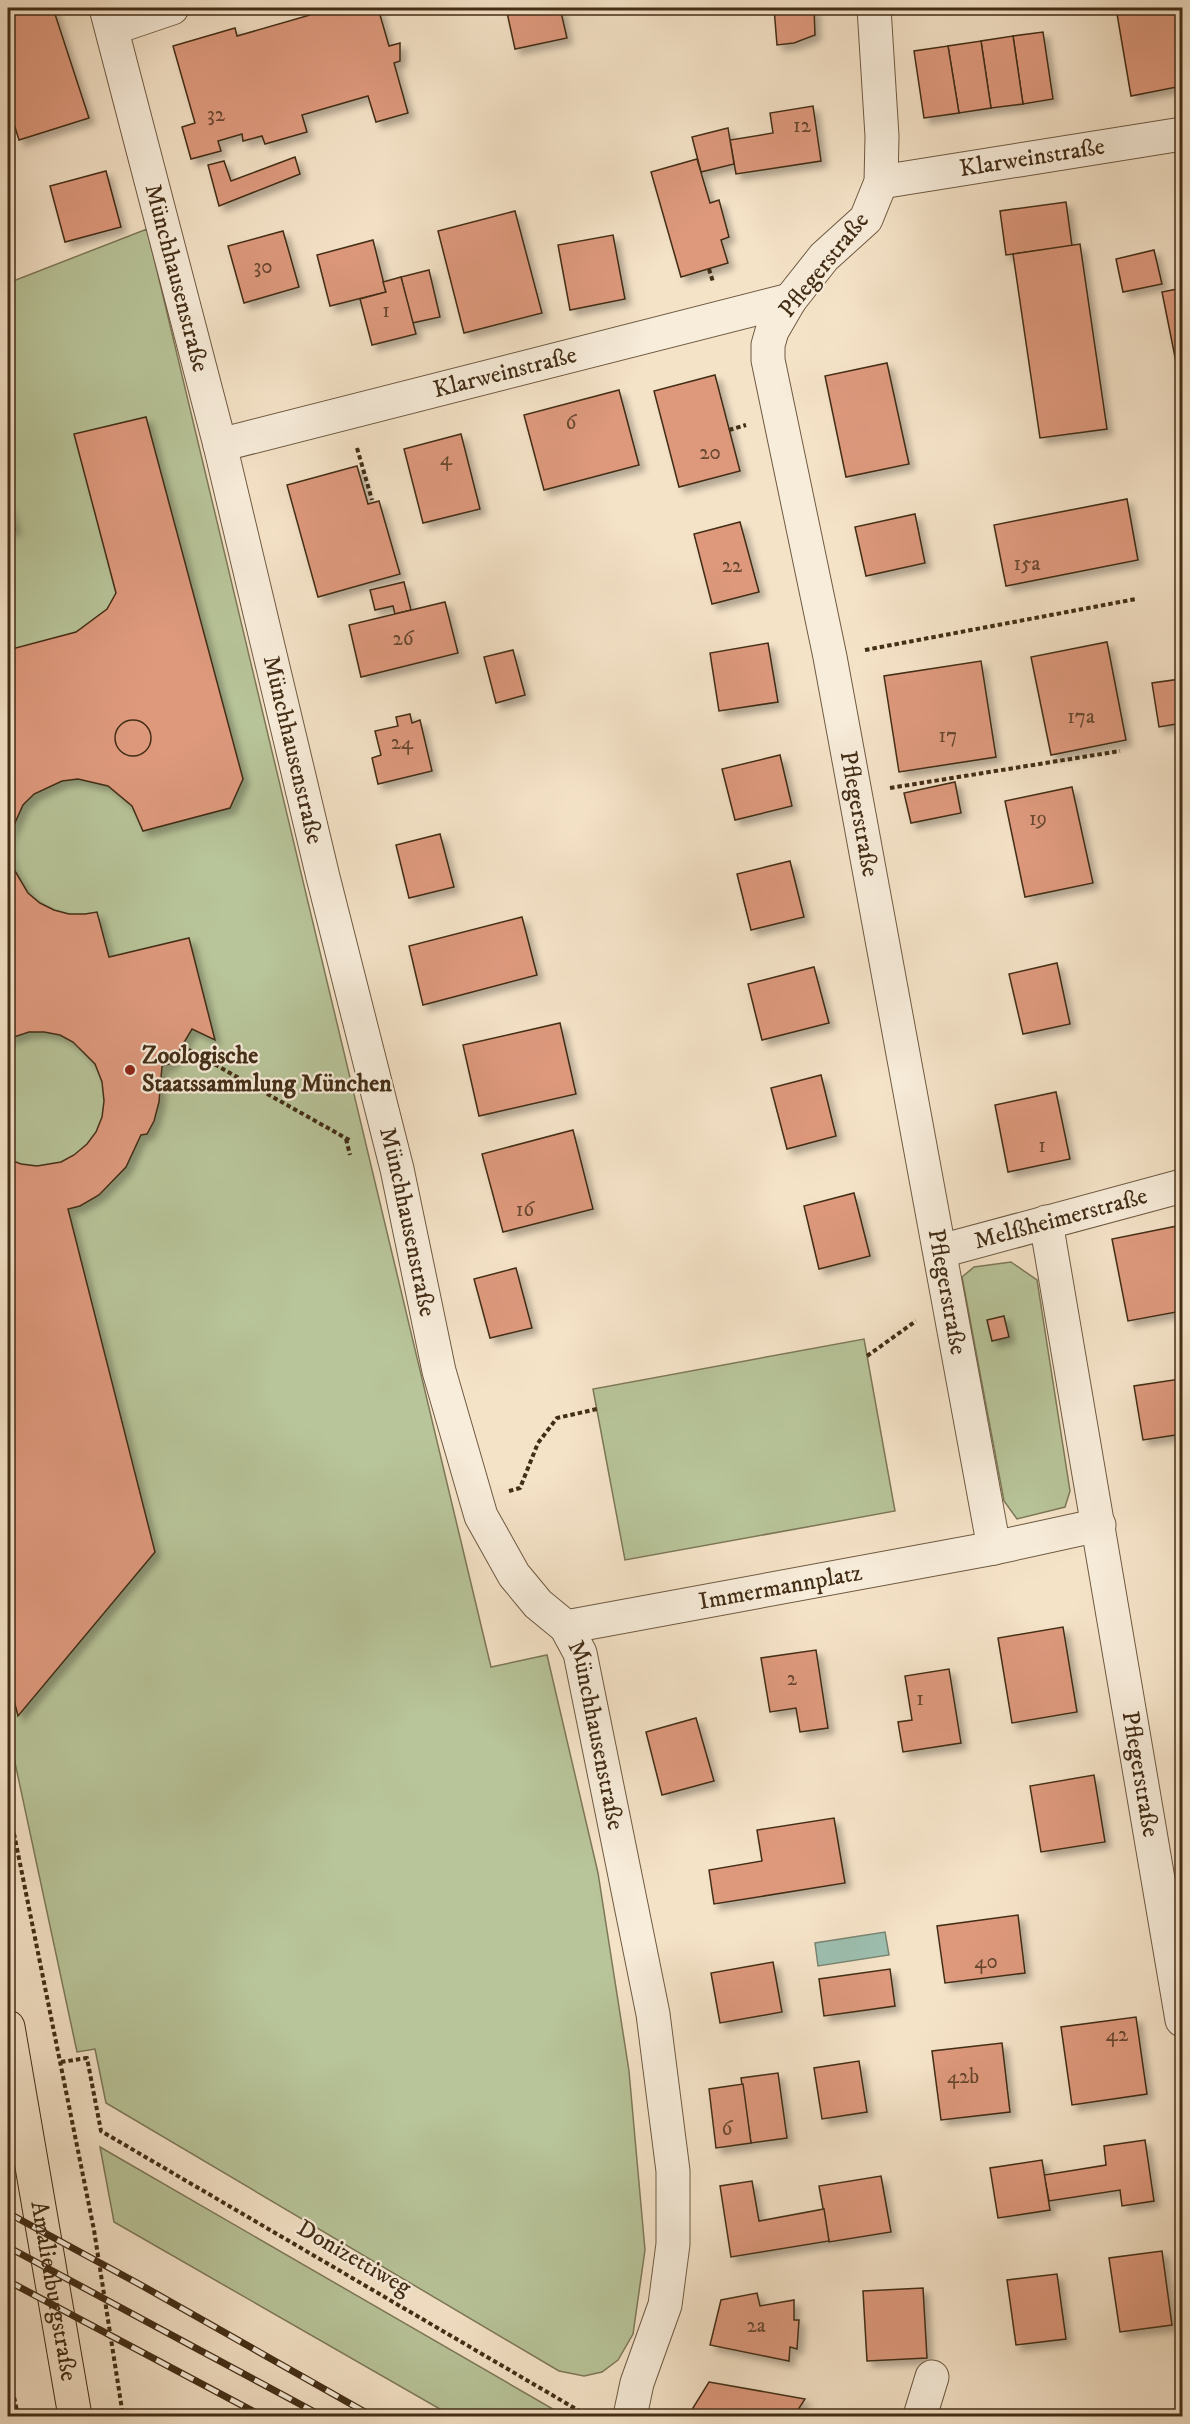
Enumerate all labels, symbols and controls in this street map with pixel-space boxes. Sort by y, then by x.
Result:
house number: 32 [207,102,226,128]
house number: 12 [793,113,812,139]
street label: Klarweinstraße [957,132,1107,184]
street label: Münchhausenstraße [138,181,215,375]
street label: Pflegerstraße [772,206,876,324]
house number: 30 [253,254,273,280]
house number: 1 [382,298,390,324]
street label: Klarweinstraße [430,340,580,405]
house number: 6 [566,410,578,436]
house number: 20 [699,440,721,466]
house number: 4 [440,446,453,472]
house number: 15a [1014,551,1041,577]
house number: 22 [722,553,743,579]
house number: 26 [392,626,415,652]
street label: Münchhausenstraße [256,653,330,847]
house number: 17a [1067,704,1095,730]
house number: 17 [939,723,957,749]
house number: 24 [391,730,414,756]
street label: Pflegerstraße [833,749,885,879]
house number: 19 [1029,806,1047,832]
place label: Zoologische Staatssammlung München [142,1041,392,1099]
marker: Zoologische Staatssammlung München [123,1063,137,1077]
street label: Münchhausenstraße [372,1124,442,1319]
house number: 1 [1038,1133,1046,1159]
street label: Melßheimerstraße [971,1181,1151,1256]
house number: 16 [516,1197,535,1223]
street label: Pflegerstraße [921,1227,973,1357]
street label: Immermannplatz [696,1558,865,1617]
street label: Münchhausenstraße [561,1635,630,1833]
house number: 2 [787,1666,798,1692]
house number: 1 [916,1686,924,1712]
street label: Pflegerstraße [1115,1709,1166,1839]
house number: 40 [974,1949,998,1975]
house number: 42 [1106,2022,1129,2048]
house number: 42b [947,2064,979,2090]
house number: 6 [722,2116,734,2142]
street label: Amalienburgstraße [23,2199,84,2383]
street label: Donizettiweg [291,2213,417,2303]
house number: 2a [746,2313,766,2339]

